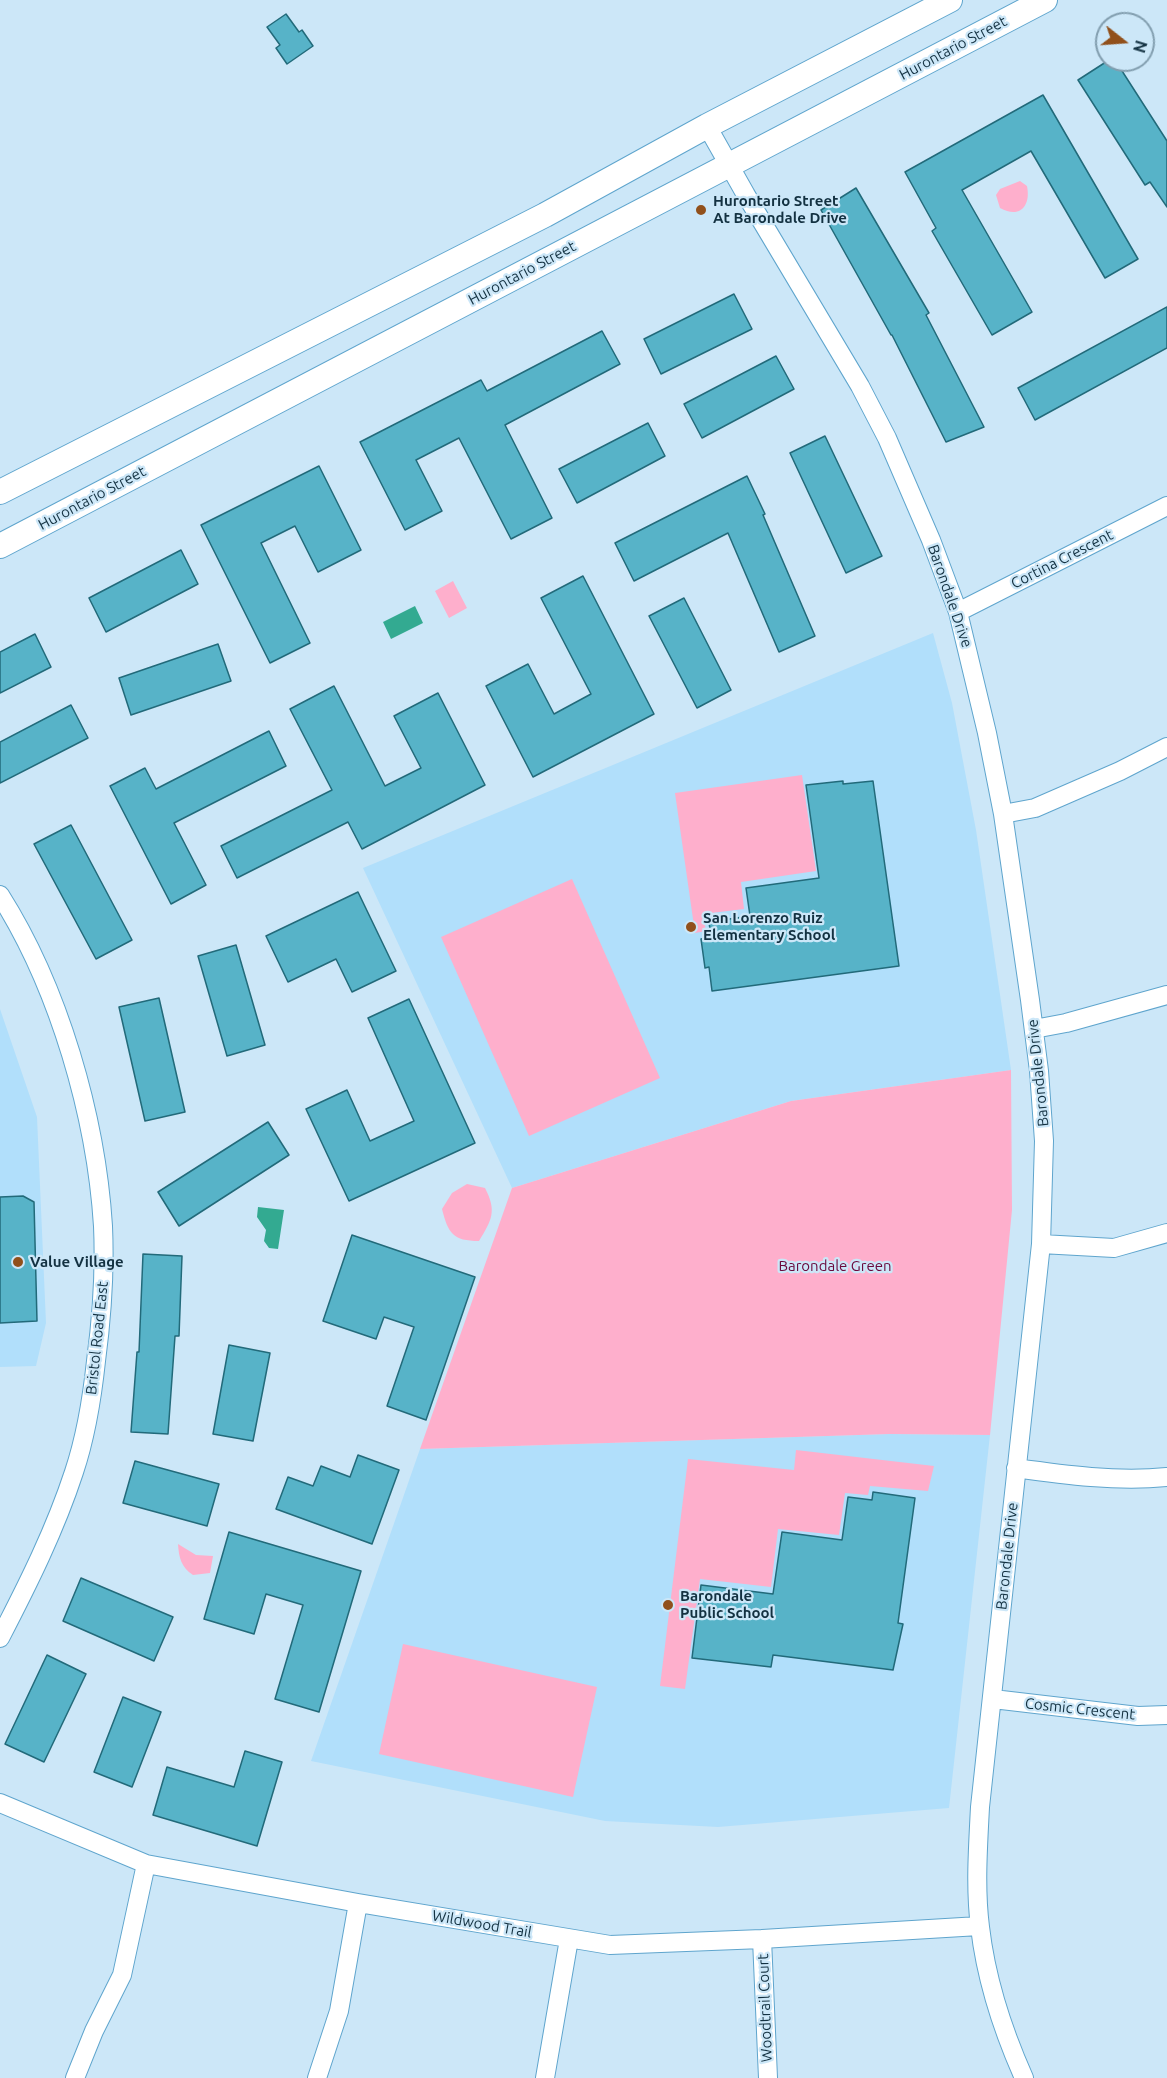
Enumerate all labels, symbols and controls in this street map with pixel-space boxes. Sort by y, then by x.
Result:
street label: Hurontario Street [896,12,1010,84]
north arrow [1095,12,1155,72]
text: N [1130,38,1151,55]
place label: Hurontario Street At Barondale Drive [713,192,847,227]
marker: Hurontario Street At Barondale Drive [694,203,708,217]
street label: Hurontario Street [465,237,579,309]
street label: Hurontario Street [35,462,149,534]
street label: Cortina Crescent [1008,526,1116,592]
street label: Barondale Drive [924,542,976,650]
place label: San Lorenzo Ruiz Elementary School [703,909,835,944]
marker: San Lorenzo Ruiz Elementary School [684,920,698,934]
street label: Barondale Drive [1023,1018,1053,1128]
place label: Value Village [30,1253,124,1271]
marker: Value Village [11,1255,25,1269]
park label: Barondale Green [778,1257,892,1275]
street label: Bristol Road East [82,1280,112,1396]
street label: Barondale Drive [992,1501,1022,1611]
place label: Barondale Public School [680,1587,774,1622]
marker: Barondale Public School [661,1598,675,1612]
street label: Cosmic Crescent [1024,1694,1136,1724]
street label: Wildwood Trail [431,1906,533,1942]
street label: Woodtrail Court [754,1954,776,2062]

